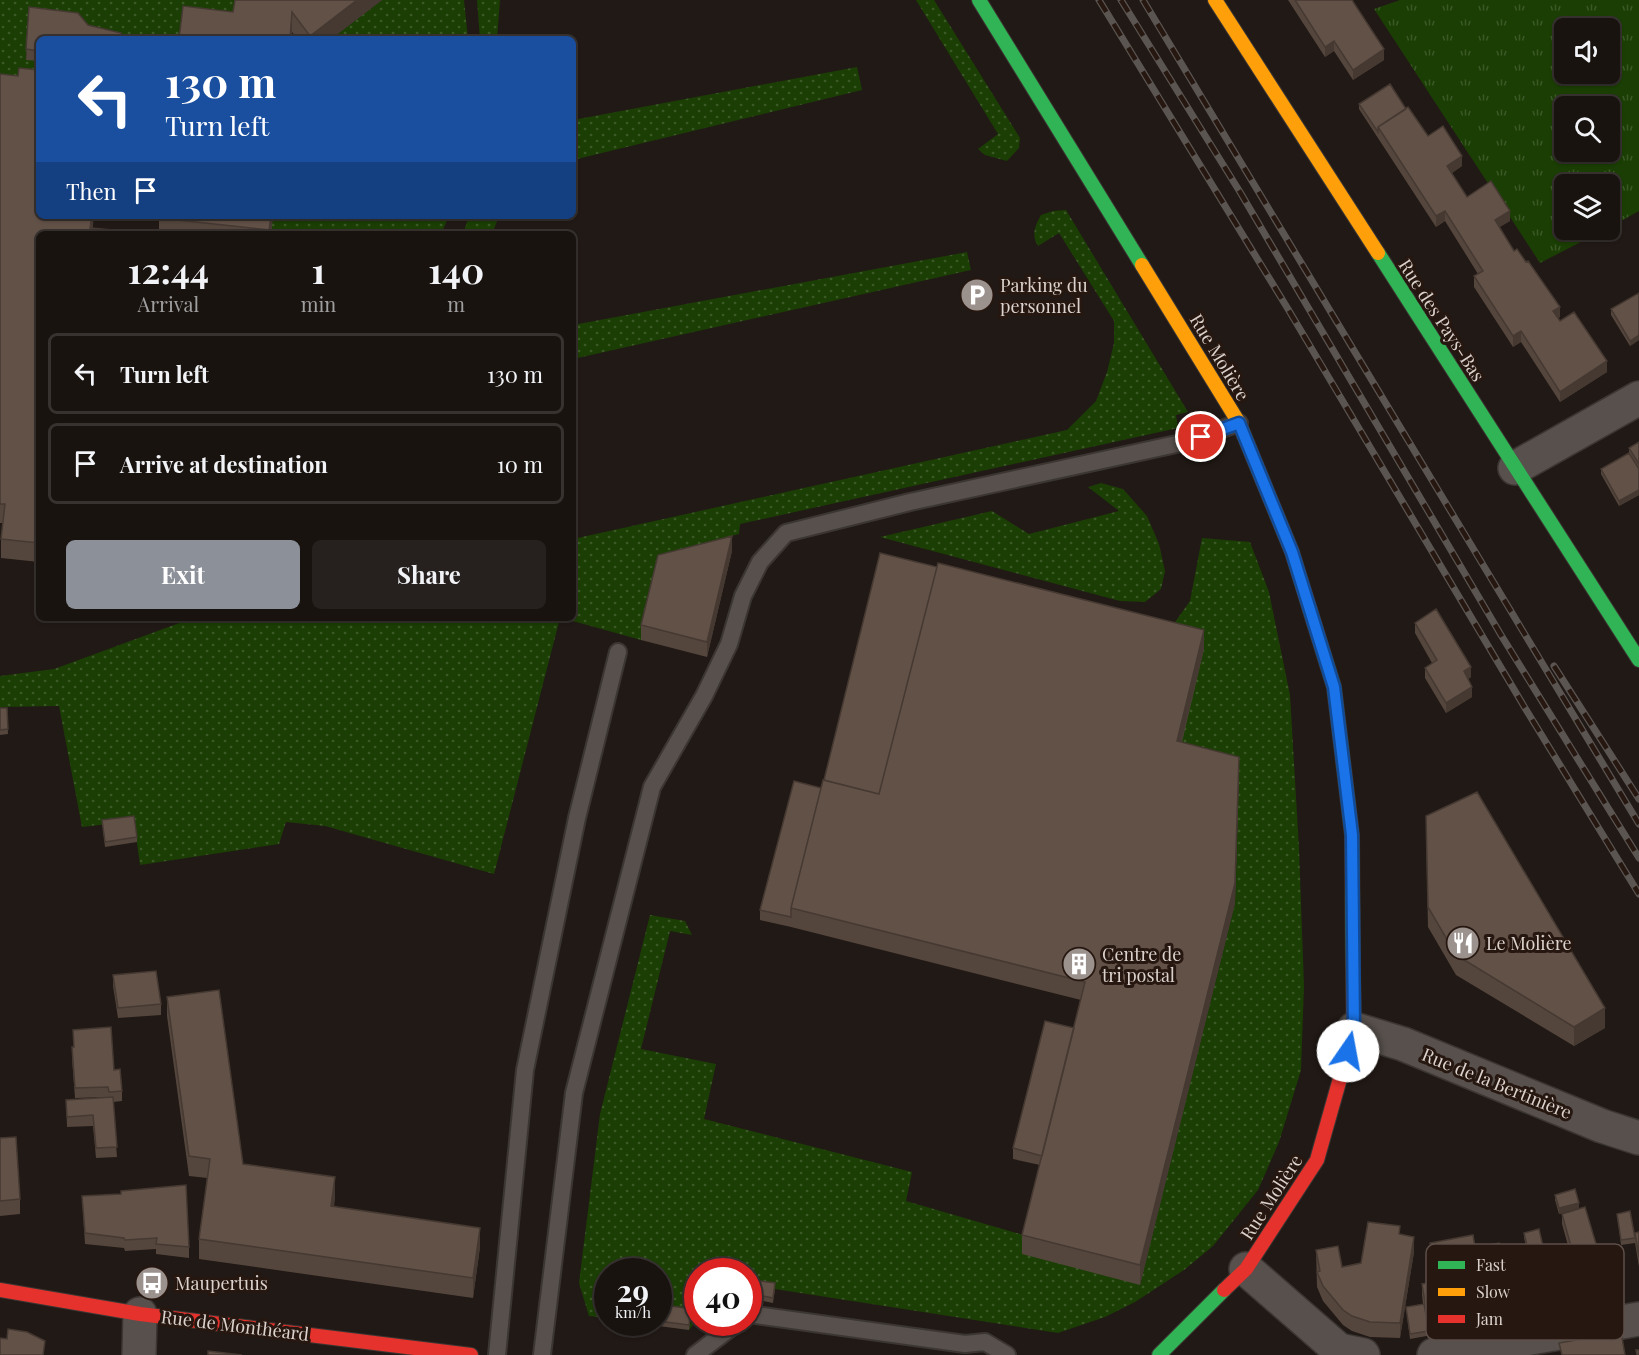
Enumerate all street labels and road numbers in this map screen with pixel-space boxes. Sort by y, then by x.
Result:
street label: Rue des Pays-Bas [1393,254,1491,386]
street label: Rue Molière [1185,309,1255,405]
street label: Rue de la Bertinière [1419,1042,1575,1124]
street label: Rue Molière [1235,1150,1307,1244]
street label: Rue de Monthéard [160,1304,311,1346]

